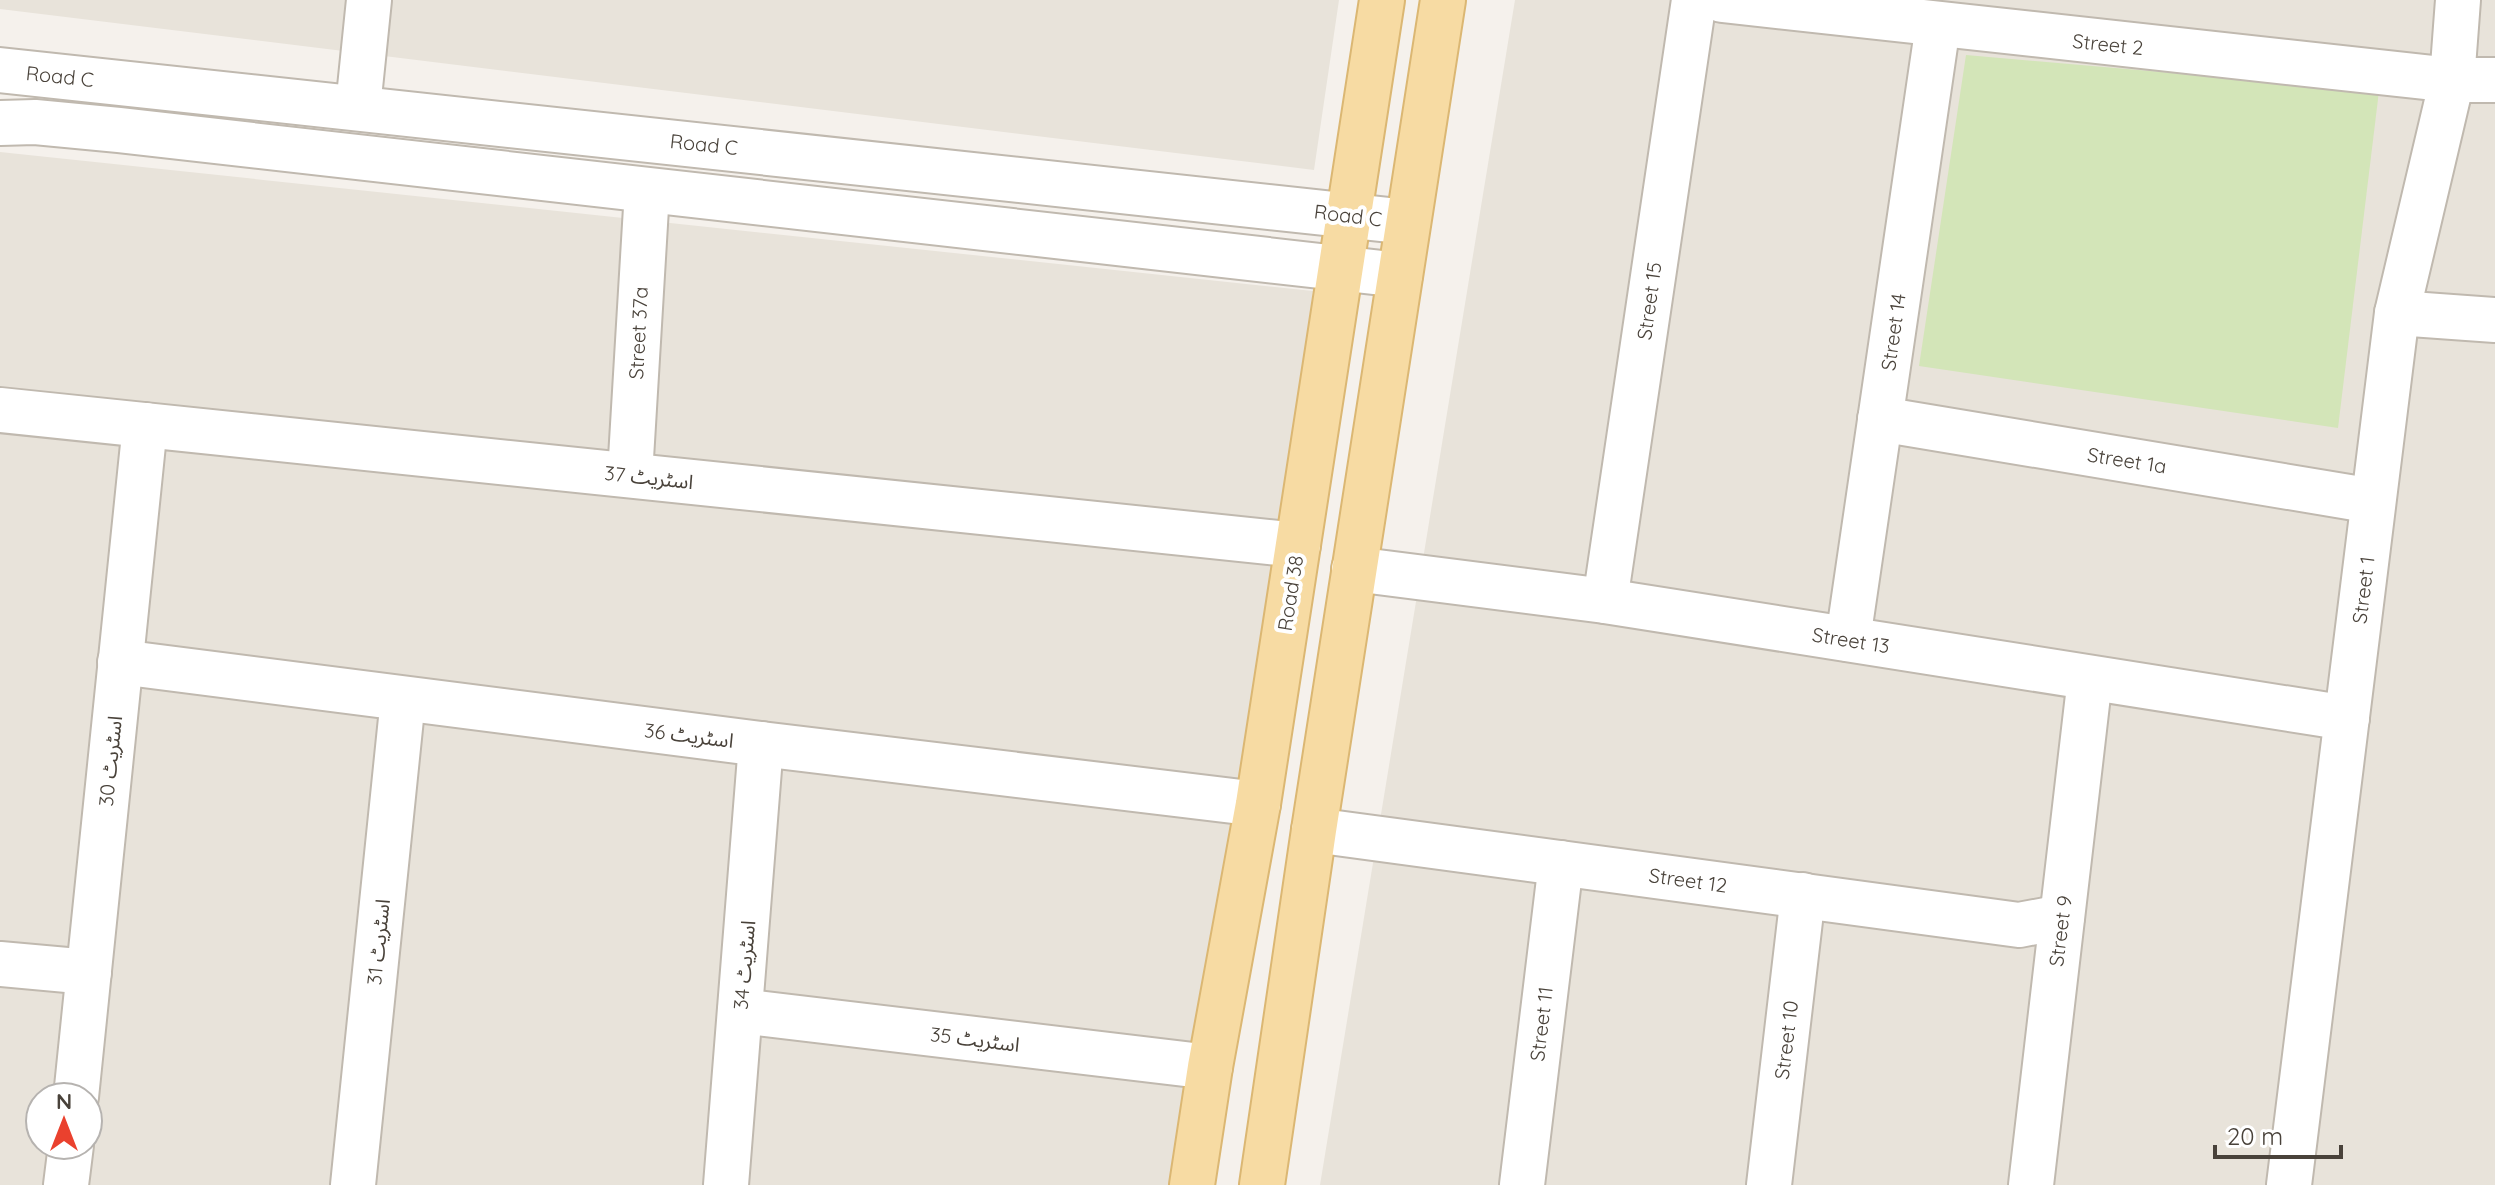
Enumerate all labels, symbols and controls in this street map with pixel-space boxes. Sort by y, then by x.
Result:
street label: Street 2 [2071,28,2145,60]
street label: Road C [25,60,95,92]
street label: Road C [669,128,739,160]
street label: Road C [1313,198,1383,232]
street label: Street 15 [1631,260,1667,342]
street label: Street 37a [623,286,653,380]
street label: Street 14 [1875,292,1911,372]
street label: Street 1a [2086,441,2168,479]
street label: اسٹریٹ 37 [603,460,695,494]
street label: Road 38 [1272,553,1308,633]
street label: Street 1 [2346,555,2380,625]
street label: Street 13 [1811,622,1891,658]
street label: اسٹریٹ 30 [93,714,127,808]
street label: اسٹریٹ 36 [643,717,735,753]
street label: Street 12 [1647,862,1729,898]
street label: Street 9 [2043,894,2077,968]
street label: اسٹریٹ 31 [361,898,395,986]
street label: اسٹریٹ 34 [728,919,760,1011]
street label: Street 11 [1524,985,1558,1063]
street label: Street 10 [1769,999,1803,1081]
street label: اسٹریٹ 35 [929,1021,1021,1057]
north arrow [24,1081,104,1161]
text: N [56,1087,72,1115]
scale bar [2215,1109,2341,1159]
text: 20 m [2227,1121,2283,1151]

